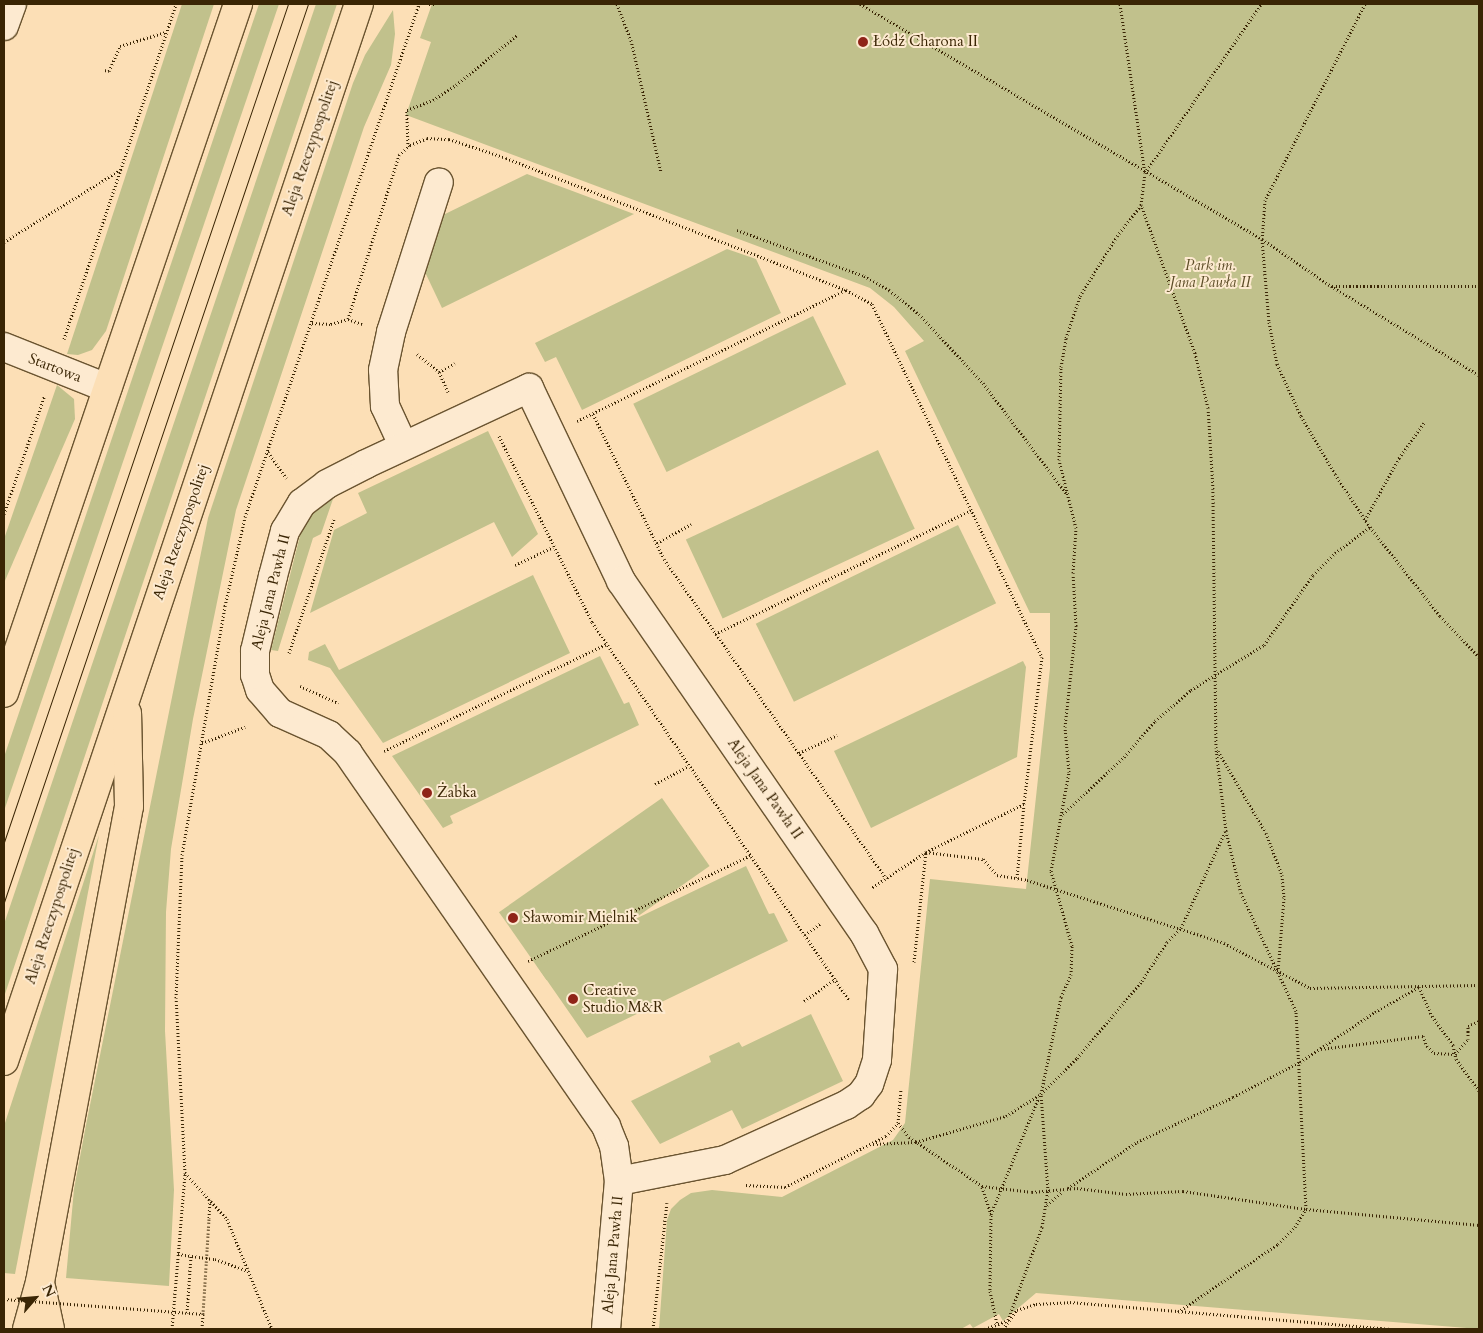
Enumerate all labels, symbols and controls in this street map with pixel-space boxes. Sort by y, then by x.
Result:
place label: Łódź Charona II [873,33,978,51]
marker: Łódź Charona II [857,36,869,48]
street label: Aleja Rzeczypospolitej [278,78,342,218]
park label: Park im. Jana Pawła II [1170,256,1250,291]
street label: Startowa [26,350,84,386]
street label: Aleja Rzeczypospolitej [149,462,213,602]
street label: Aleja Jana Pawła II [248,532,294,652]
street label: Aleja Jana Pawła II [724,735,806,843]
place label: Żabka [437,784,477,802]
marker: Żabka [421,787,433,799]
street label: Aleja Rzeczypospolitej [21,845,83,987]
place label: Sławomir Mielnik [523,909,637,927]
marker: Sławomir Mielnik [507,912,519,924]
place label: Creative Studio M&R [583,981,663,1016]
marker: Creative Studio M&R [567,993,579,1005]
street label: Aleja Jana Pawła II [599,1195,627,1315]
north arrow [10,1273,60,1323]
text: N [38,1281,60,1301]

